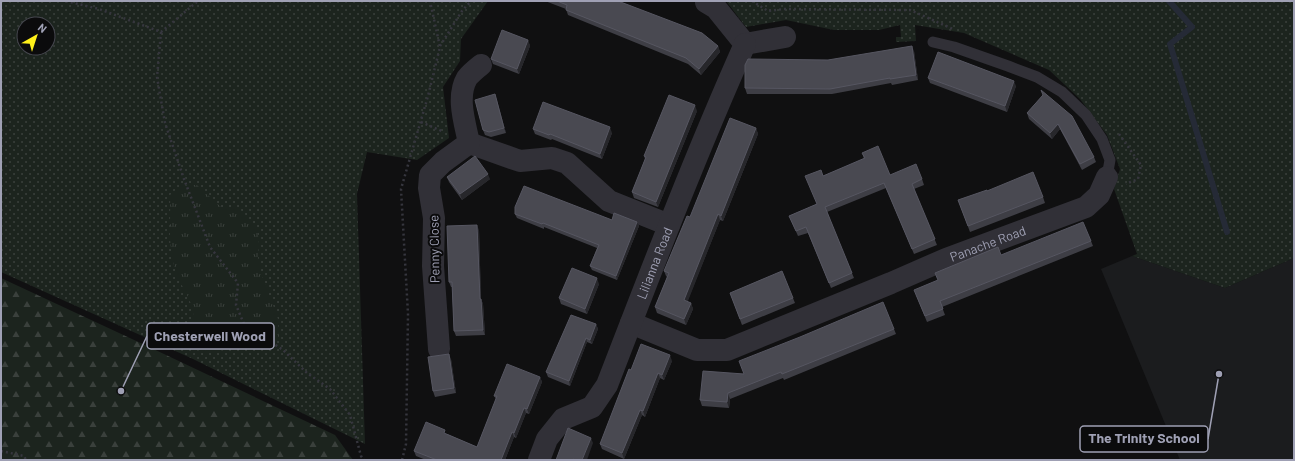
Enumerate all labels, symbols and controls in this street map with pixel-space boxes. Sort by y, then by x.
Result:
north arrow [16,16,56,56]
text: N [36,20,50,35]
street label: Penny Close [425,215,443,283]
street label: Panache Road [947,222,1028,265]
street label: Lilianna Road [633,225,676,301]
callout: Chesterwell Wood [147,323,274,349]
text: Chesterwell Wood [154,327,266,344]
callout: The Trinity School [1080,426,1208,452]
text: The Trinity School [1088,429,1200,446]

